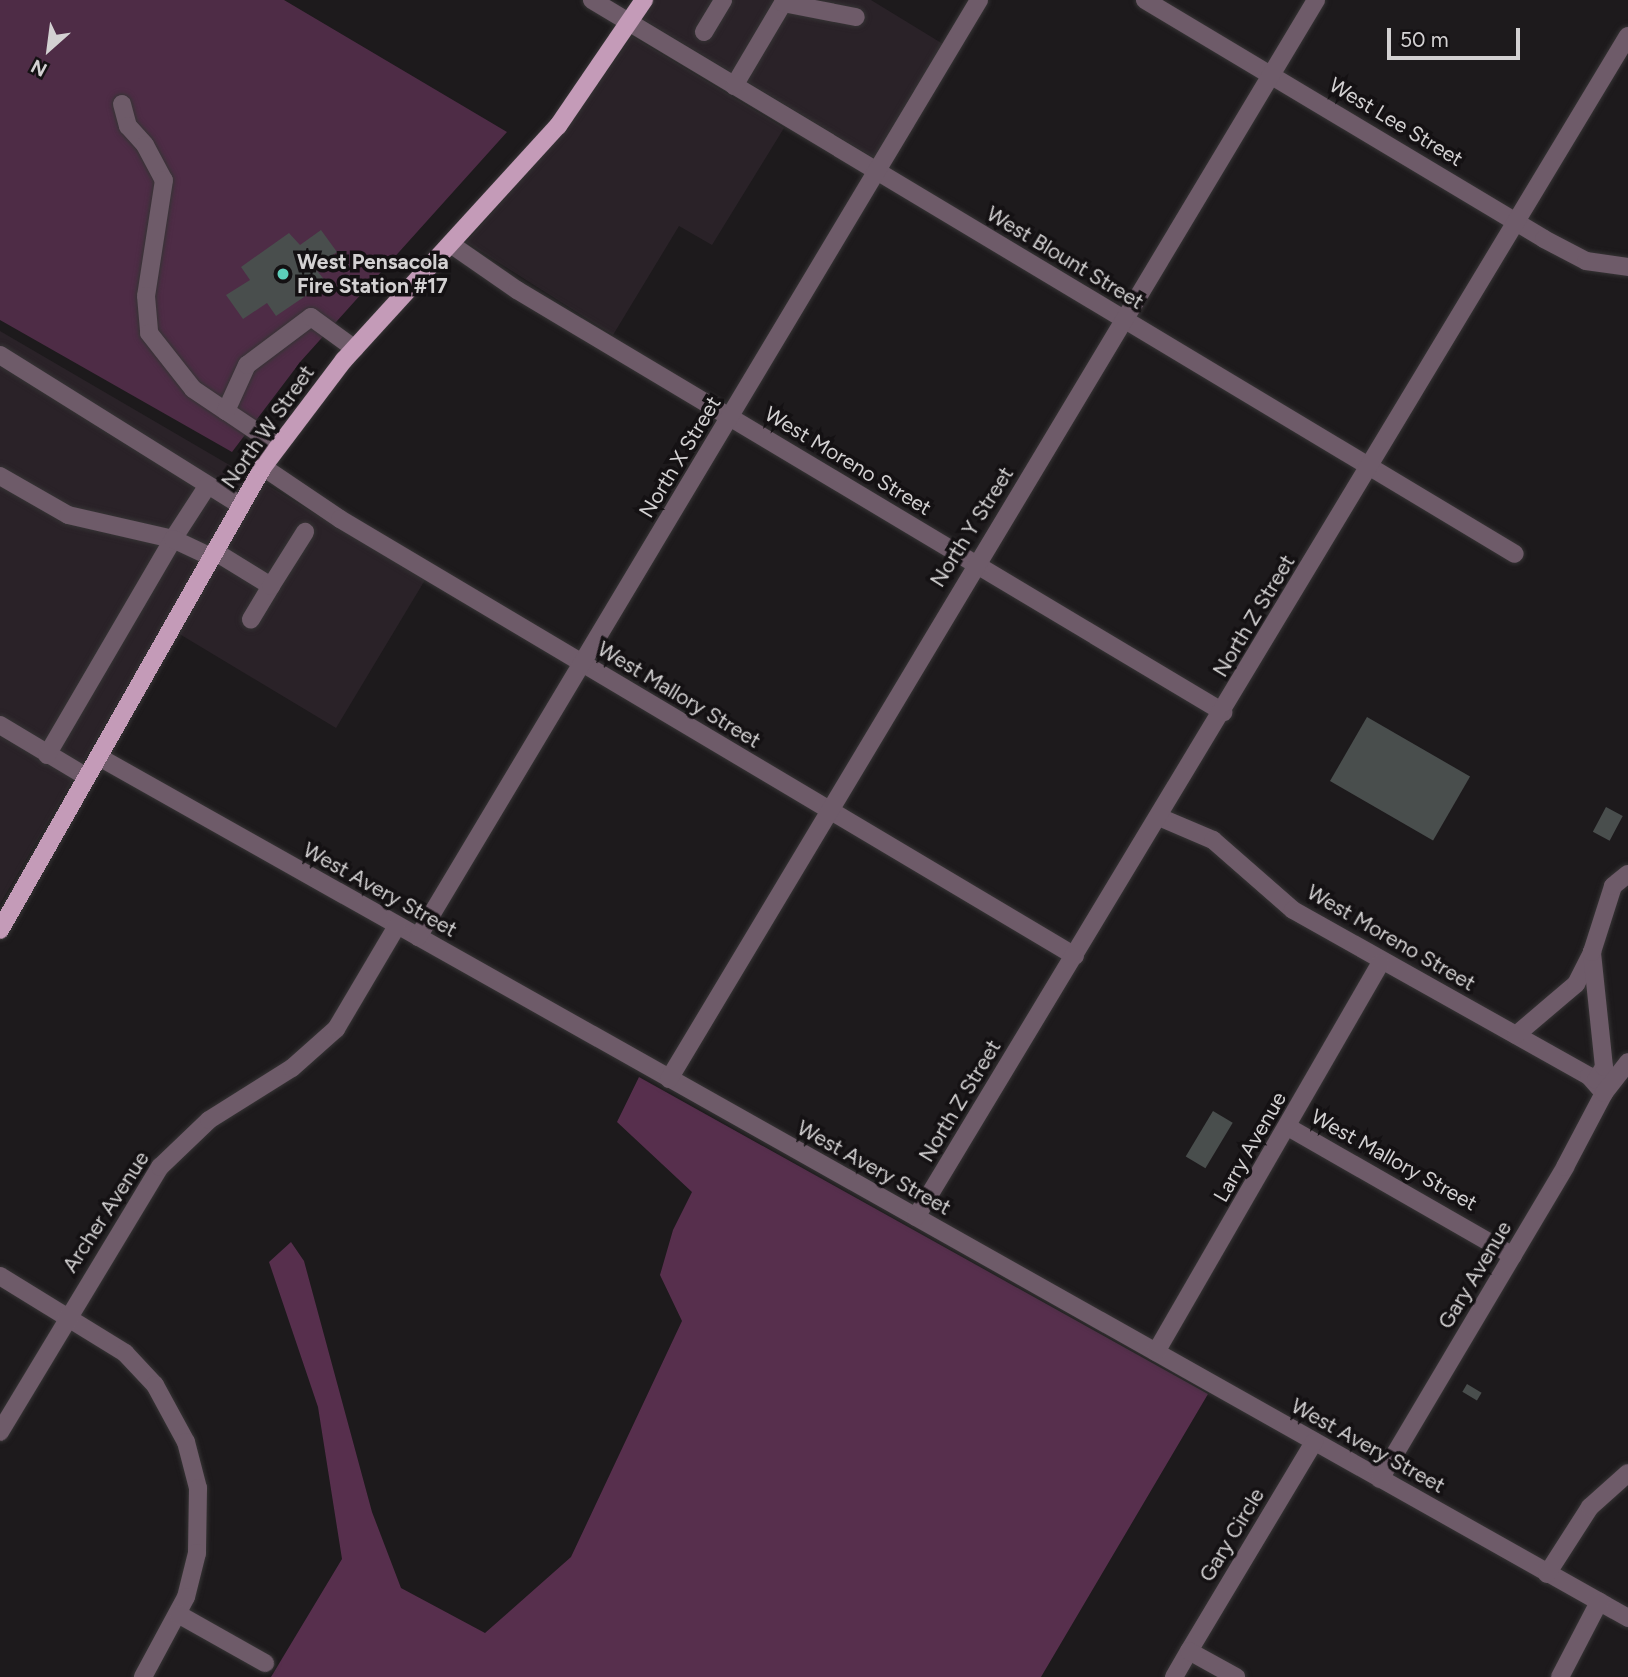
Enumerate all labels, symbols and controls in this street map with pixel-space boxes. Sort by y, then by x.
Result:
north arrow [14,14,84,84]
scale bar [1390,14,1523,58]
text: 50 m [1400,27,1449,52]
text: N [27,54,51,82]
street label: West Lee Street [1325,72,1467,172]
street label: West Blount Street [982,201,1148,315]
place label: West Pensacola Fire Station #17 [297,249,449,299]
marker: West Pensacola Fire Station #17 [275,266,291,282]
street label: North W Street [216,361,320,493]
street label: North X Street [634,392,726,522]
street label: West Moreno Street [760,401,936,521]
street label: North Y Street [925,462,1019,592]
street label: North Z Street [1208,550,1300,682]
street label: West Mallory Street [593,636,765,754]
street label: West Avery Street [299,837,461,943]
street label: West Moreno Street [1302,880,1480,996]
street label: North Z Street [914,1035,1006,1167]
street label: Larry Avenue [1208,1087,1292,1207]
street label: West Mallory Street [1307,1104,1481,1216]
street label: West Avery Street [793,1115,955,1221]
street label: Archer Avenue [58,1147,154,1277]
street label: Gary Avenue [1433,1217,1517,1333]
street label: West Avery Street [1287,1393,1449,1499]
street label: Gary Circle [1194,1484,1270,1586]

